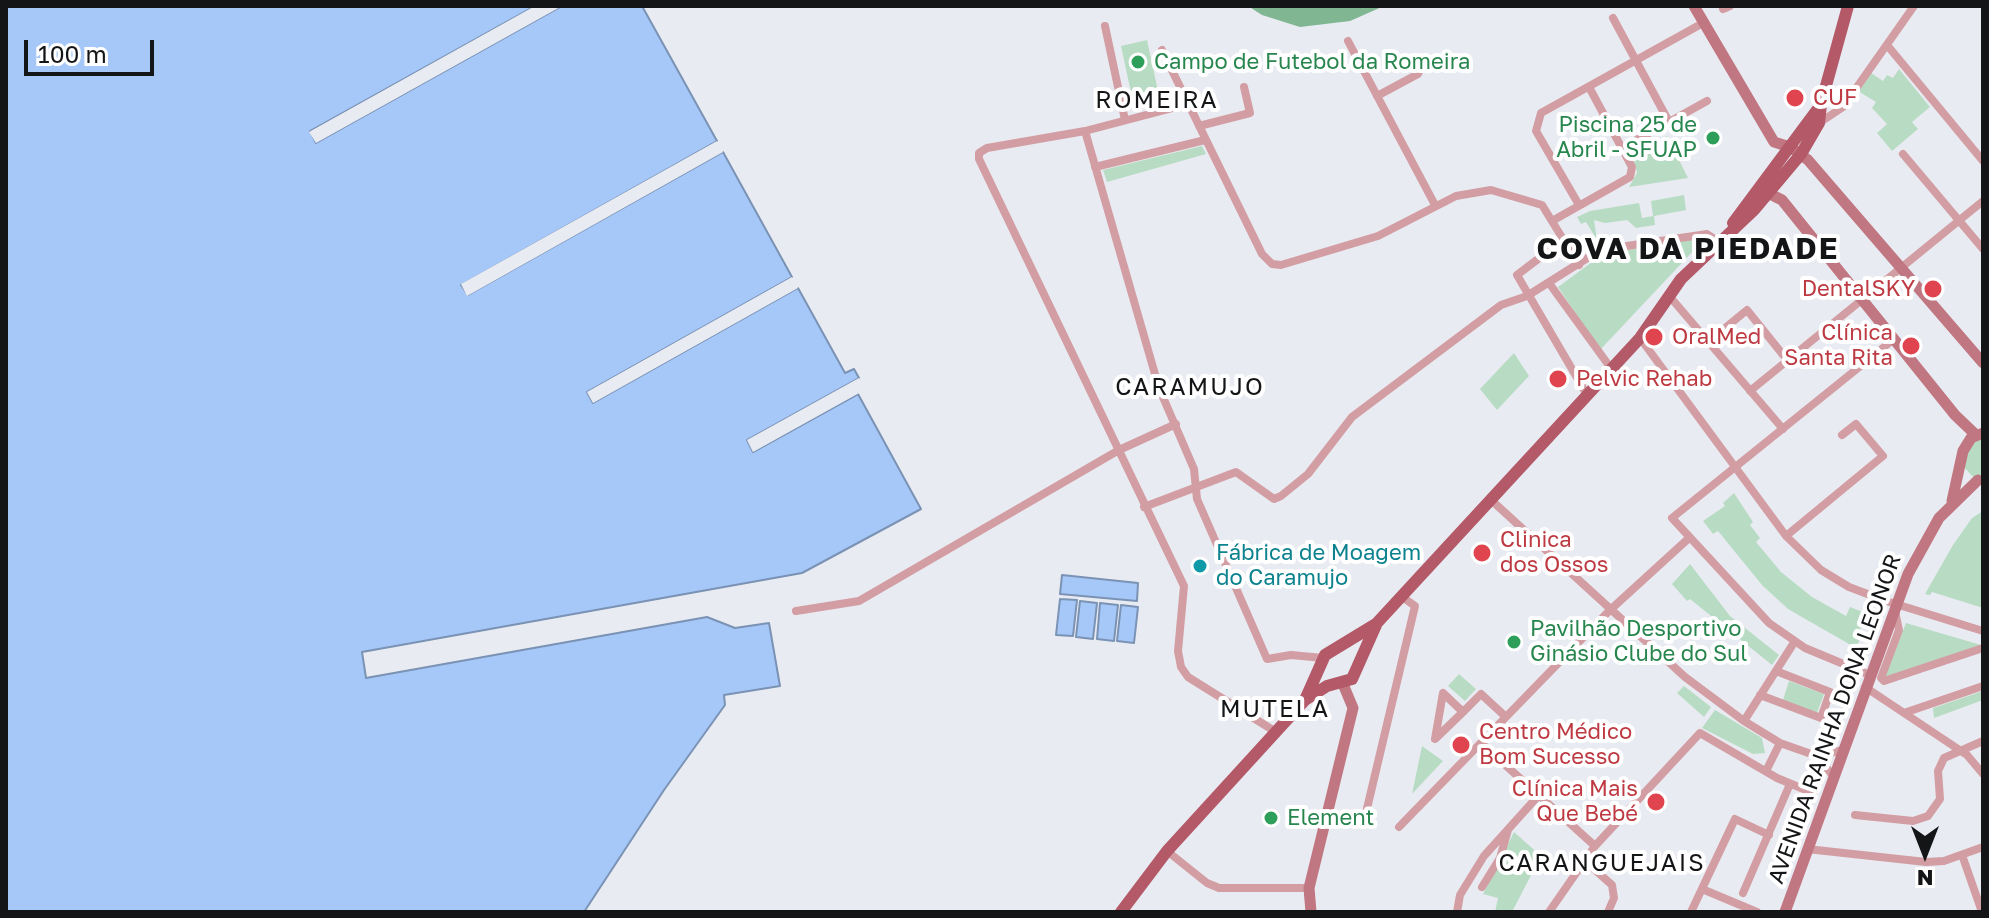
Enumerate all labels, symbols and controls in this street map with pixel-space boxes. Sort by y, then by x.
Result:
scale bar [28,24,158,74]
text: 100 m [38,39,107,68]
place label: Campo de Futebol da Romeira [1154,49,1470,75]
marker: Campo de Futebol da Romeira [1129,53,1147,71]
place label: CUF [1813,85,1857,111]
district label: ROMEIRA [1095,86,1219,114]
marker: CUF [1784,87,1806,109]
place label: Piscina 25 de Abril - SFUAP [1556,112,1697,164]
marker: Piscina 25 de Abril - SFUAP [1704,129,1722,147]
district label: COVA DA PIEDADE [1537,231,1839,267]
place label: DentalSKY [1802,276,1915,302]
marker: DentalSKY [1922,278,1944,300]
place label: Clínica Santa Rita [1784,320,1893,372]
place label: OralMed [1672,324,1761,350]
marker: OralMed [1643,326,1665,348]
marker: Clínica Santa Rita [1900,335,1922,357]
place label: Pelvic Rehab [1576,366,1712,392]
marker: Pelvic Rehab [1547,368,1569,390]
district label: CARAMUJO [1115,373,1265,401]
place label: Clinica dos Ossos [1500,527,1608,578]
place label: Fábrica de Moagem do Caramujo [1216,540,1421,592]
marker: Clinica dos Ossos [1471,542,1493,564]
street label: AVENIDA RAINHA DONA LEONOR [1763,551,1907,887]
marker: Fábrica de Moagem do Caramujo [1191,557,1209,575]
place label: Pavilhão Desportivo Ginásio Clube do Sul [1530,616,1747,668]
marker: Pavilhão Desportivo Ginásio Clube do Sul [1505,633,1523,651]
district label: MUTELA [1220,695,1330,723]
place label: Centro Médico Bom Sucesso [1479,719,1632,770]
marker: Centro Médico Bom Sucesso [1450,734,1472,756]
place label: Clínica Mais Que Bebé [1512,776,1638,828]
marker: Clínica Mais Que Bebé [1645,791,1667,813]
place label: Element [1287,805,1374,831]
marker: Element [1262,809,1280,827]
north arrow [1885,814,1965,894]
district label: CARANGUEJAIS [1498,849,1706,877]
text: N [1917,865,1933,892]

